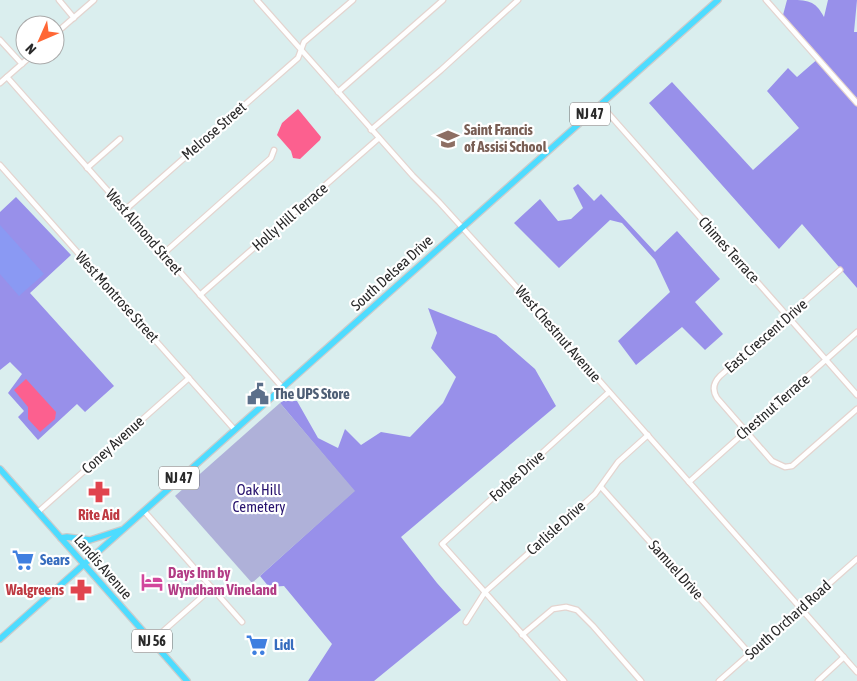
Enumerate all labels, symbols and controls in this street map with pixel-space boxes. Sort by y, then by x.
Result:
north arrow [15,15,65,65]
text: N [22,41,39,58]
street label: Melrose Street [178,98,249,163]
road number: NJ 47 [570,102,610,126]
place label: Saint Francis of Assisi School [464,121,548,155]
school or university icon: Saint Francis of Assisi School [435,126,461,152]
street label: Holly Hill Terrace [248,179,331,254]
street label: West Almond Street [103,186,186,278]
street label: Chimes Terrace [695,213,764,286]
street label: South Delsea Drive [347,231,436,314]
street label: West Montrose Street [72,248,163,346]
street label: West Chestnut Avenue [512,282,605,385]
street label: East Crescent Drive [721,295,810,376]
street label: Chestnut Terrace [732,370,813,443]
public building icon: The UPS Store [245,381,271,407]
place label: The UPS Store [274,385,350,402]
street label: Coney Avenue [78,412,147,477]
street label: Forbes Drive [486,447,548,505]
road number: NJ 47 [159,466,199,489]
pharmacy icon: Rite Aid [86,479,112,505]
park label: Oak Hill Cemetery [233,481,285,515]
street label: Carlisle Drive [523,497,588,558]
place label: Rite Aid [78,506,120,523]
street label: Landis Avenue [71,531,136,602]
street label: Samuel Drive [646,537,707,603]
supermarket icon: Sears [10,547,36,573]
place label: Sears [40,551,71,568]
place label: Days Inn by Wyndham Vineland [167,564,277,598]
hotel icon: Days Inn by Wyndham Vineland [139,569,165,595]
pharmacy icon: Walgreens [68,577,94,603]
street label: South Orchard Road [741,577,834,663]
place label: Walgreens [5,581,65,598]
road number: NJ 56 [132,630,172,652]
supermarket icon: Lidl [244,632,270,658]
place label: Lidl [274,636,295,653]

